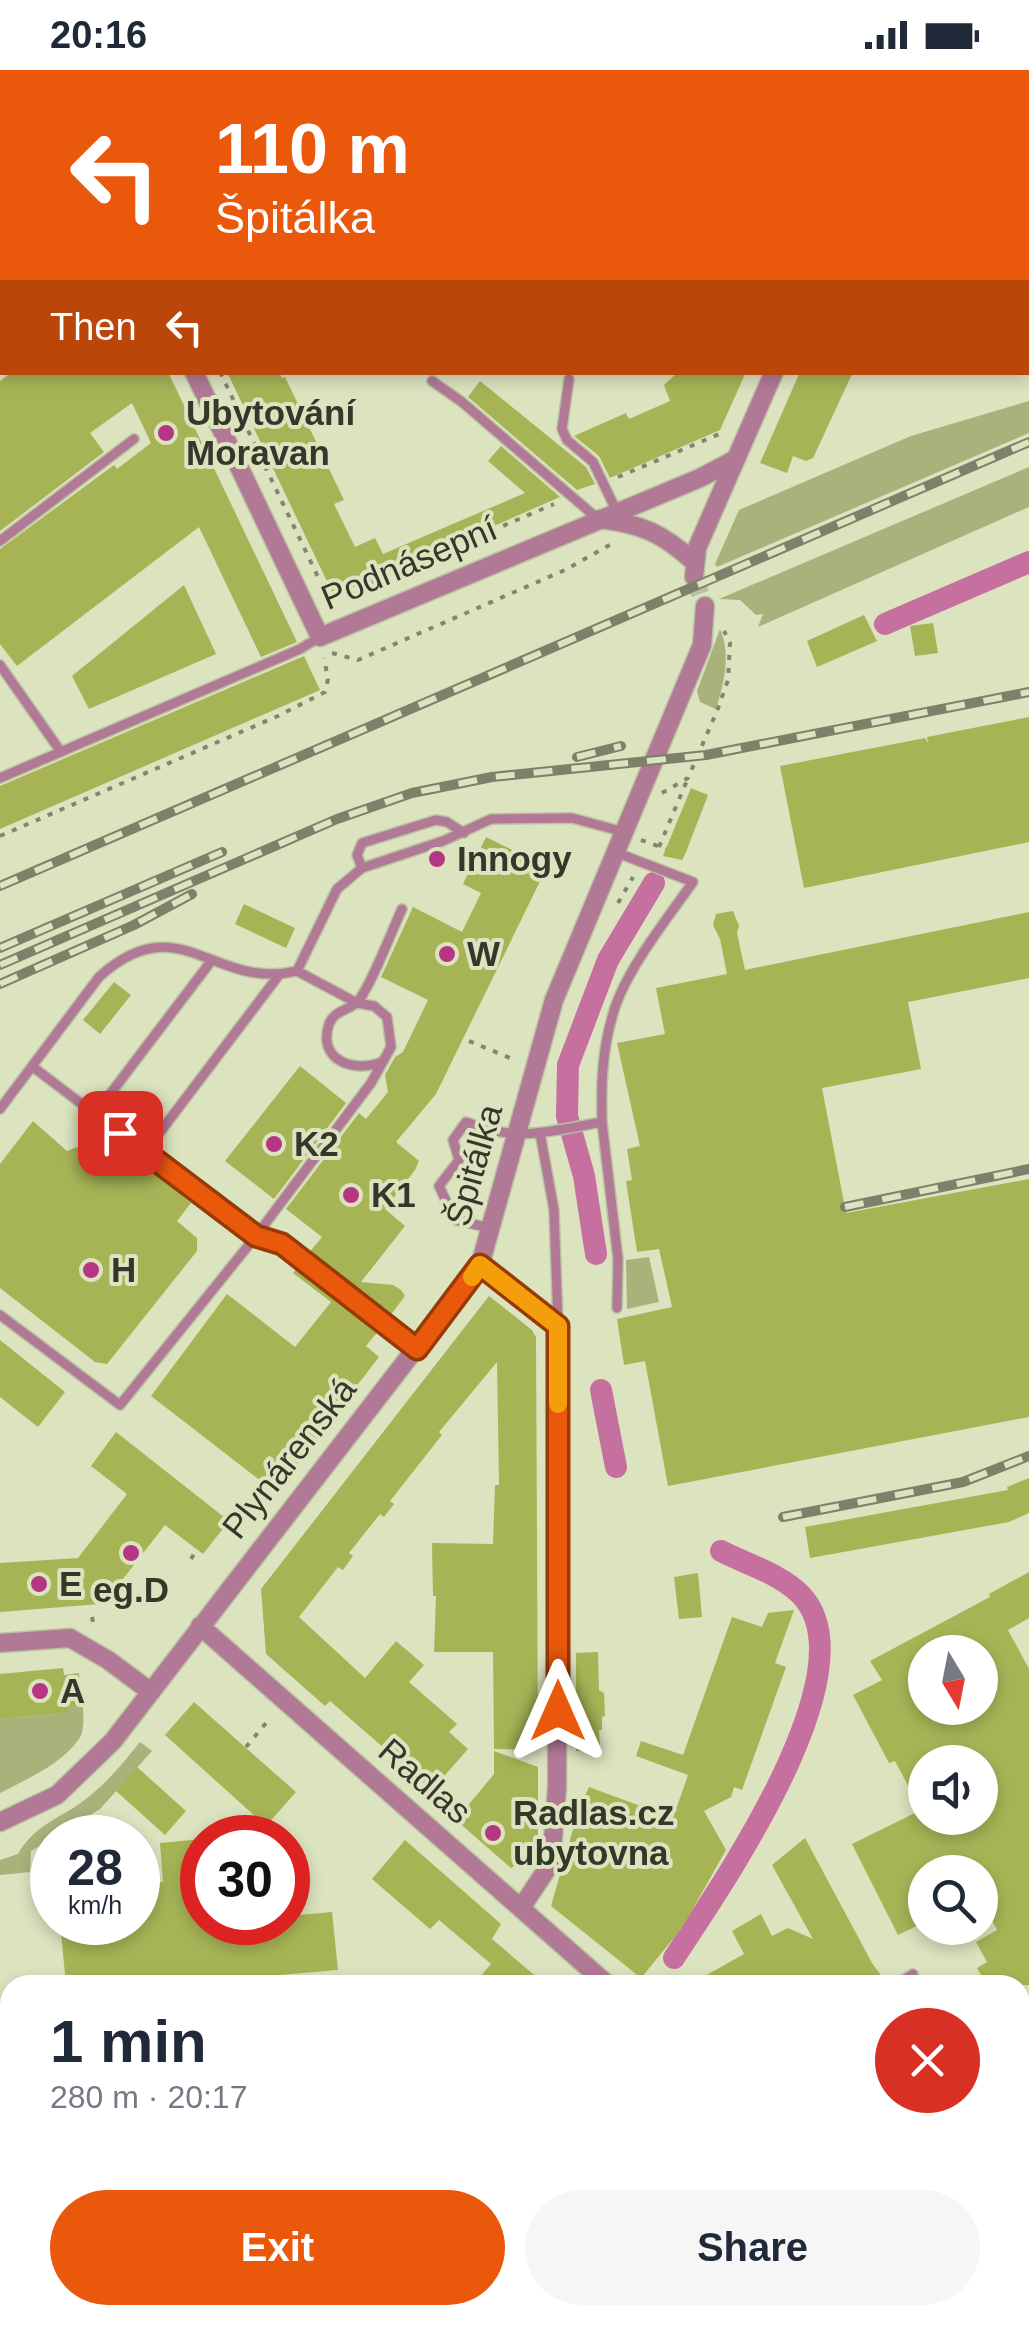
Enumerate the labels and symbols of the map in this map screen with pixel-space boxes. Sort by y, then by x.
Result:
place label: Ubytování Moravan [186,393,356,472]
marker: Ubytování Moravan [155,422,177,444]
street label: Podnásepní [315,508,503,617]
place label: Innogy [457,839,572,878]
marker: Innogy [426,848,448,870]
place label: W [467,934,500,973]
marker: W [436,943,458,965]
pin [78,1091,163,1176]
street label: Špitálka [438,1099,510,1230]
place label: K2 [294,1124,339,1163]
marker: K2 [263,1133,285,1155]
place label: K1 [371,1175,416,1214]
marker: K1 [340,1184,362,1206]
place label: H [111,1250,136,1289]
marker: H [80,1259,102,1281]
street label: Plynárenská [214,1369,364,1546]
marker: eg.D [120,1542,142,1564]
place label: E [59,1564,82,1603]
place label: eg.D [93,1570,169,1609]
marker: E [28,1573,50,1595]
north arrow [908,1635,998,1725]
position arrow [506,1659,610,1763]
place label: A [60,1671,85,1710]
marker: A [29,1680,51,1702]
street label: Radlas [371,1730,479,1831]
place label: Radlas.cz ubytovna [513,1793,674,1872]
speed limit sign: 30 [180,1815,310,1945]
marker: Radlas.cz ubytovna [482,1822,504,1844]

